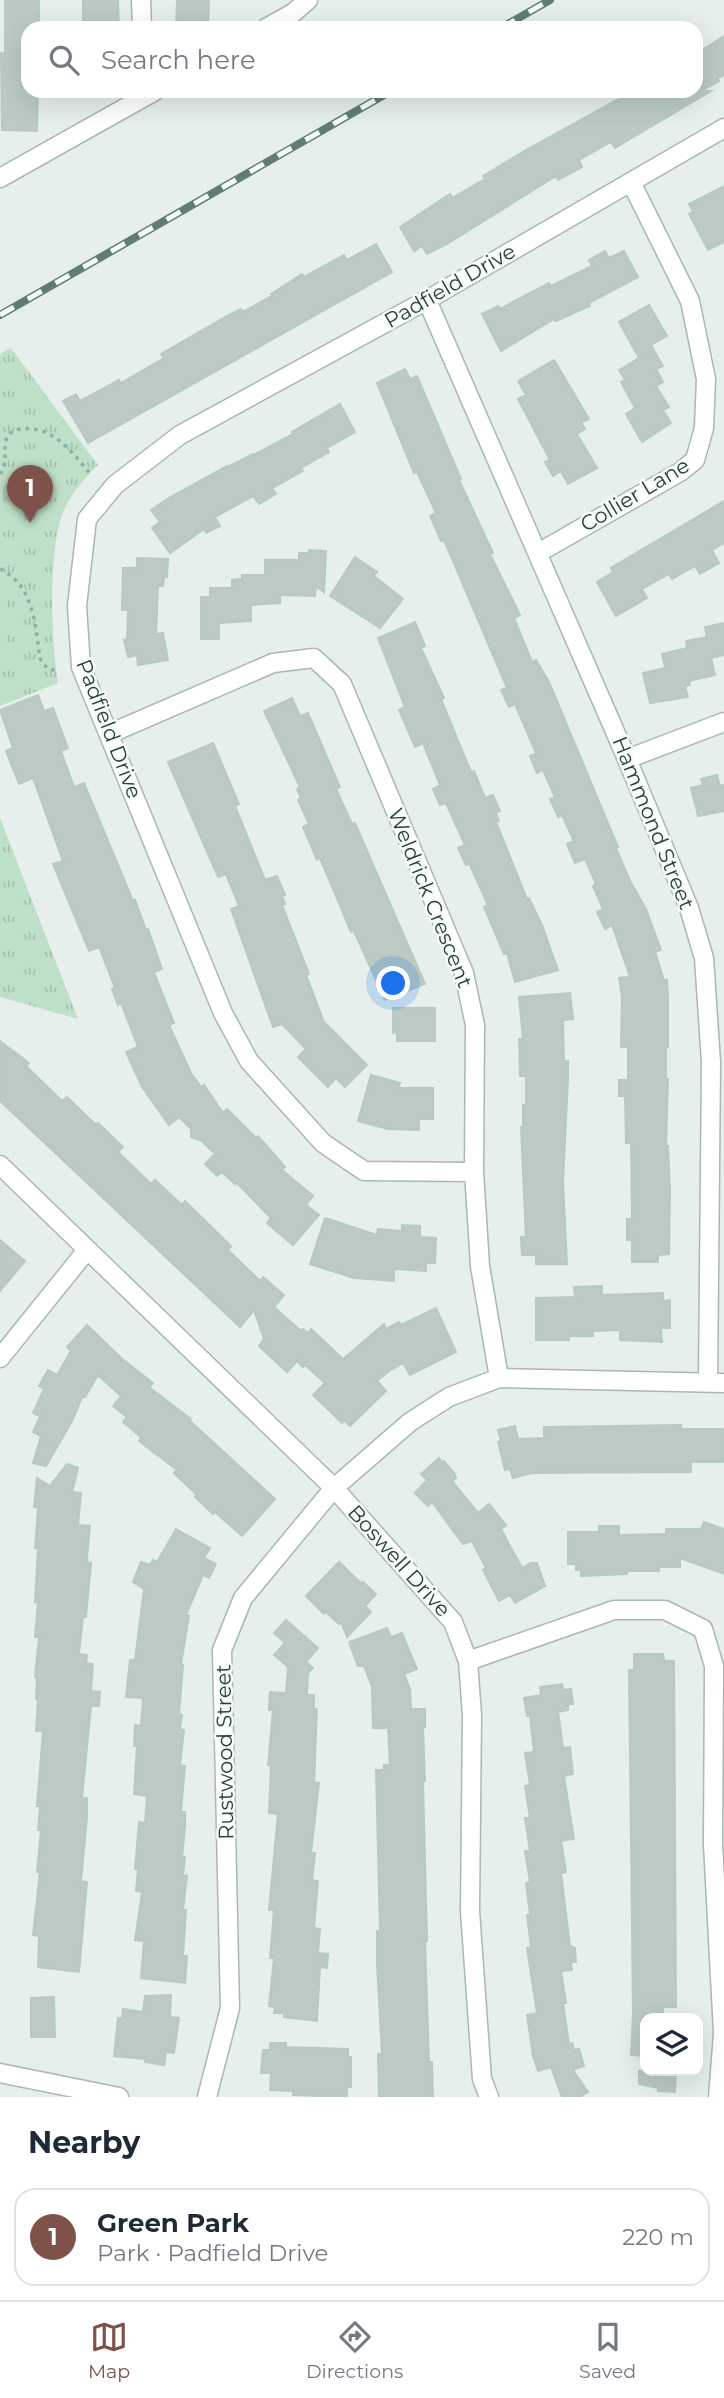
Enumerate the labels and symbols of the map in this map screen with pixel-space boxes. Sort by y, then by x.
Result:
street label: Padfield Drive [380,238,520,333]
street label: Collier Lane [576,452,694,537]
pin: 1 [7,465,53,523]
street label: Padfield Drive [71,656,147,802]
street label: Hammond Street [607,733,700,913]
street label: Weldrick Crescent [383,804,478,991]
your location [376,966,410,1000]
street label: Boswell Drive [343,1500,456,1622]
street label: Rustwood Street [210,1664,239,1840]

